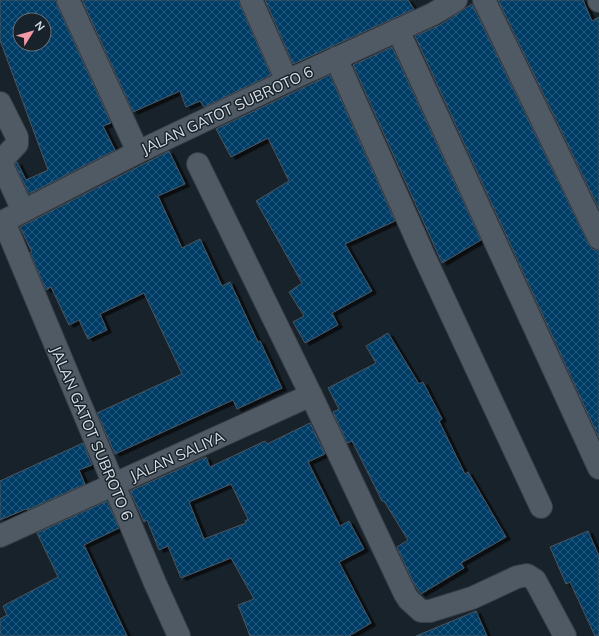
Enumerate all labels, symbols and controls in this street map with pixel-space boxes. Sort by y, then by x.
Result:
north arrow [12,12,52,52]
text: N [32,18,48,34]
street label: JALAN GATOT SUBROTO 6 [138,62,316,158]
street label: JALAN GATOT SUBROTO 6 [47,343,137,523]
street label: JALAN SALIYA [127,427,227,485]

